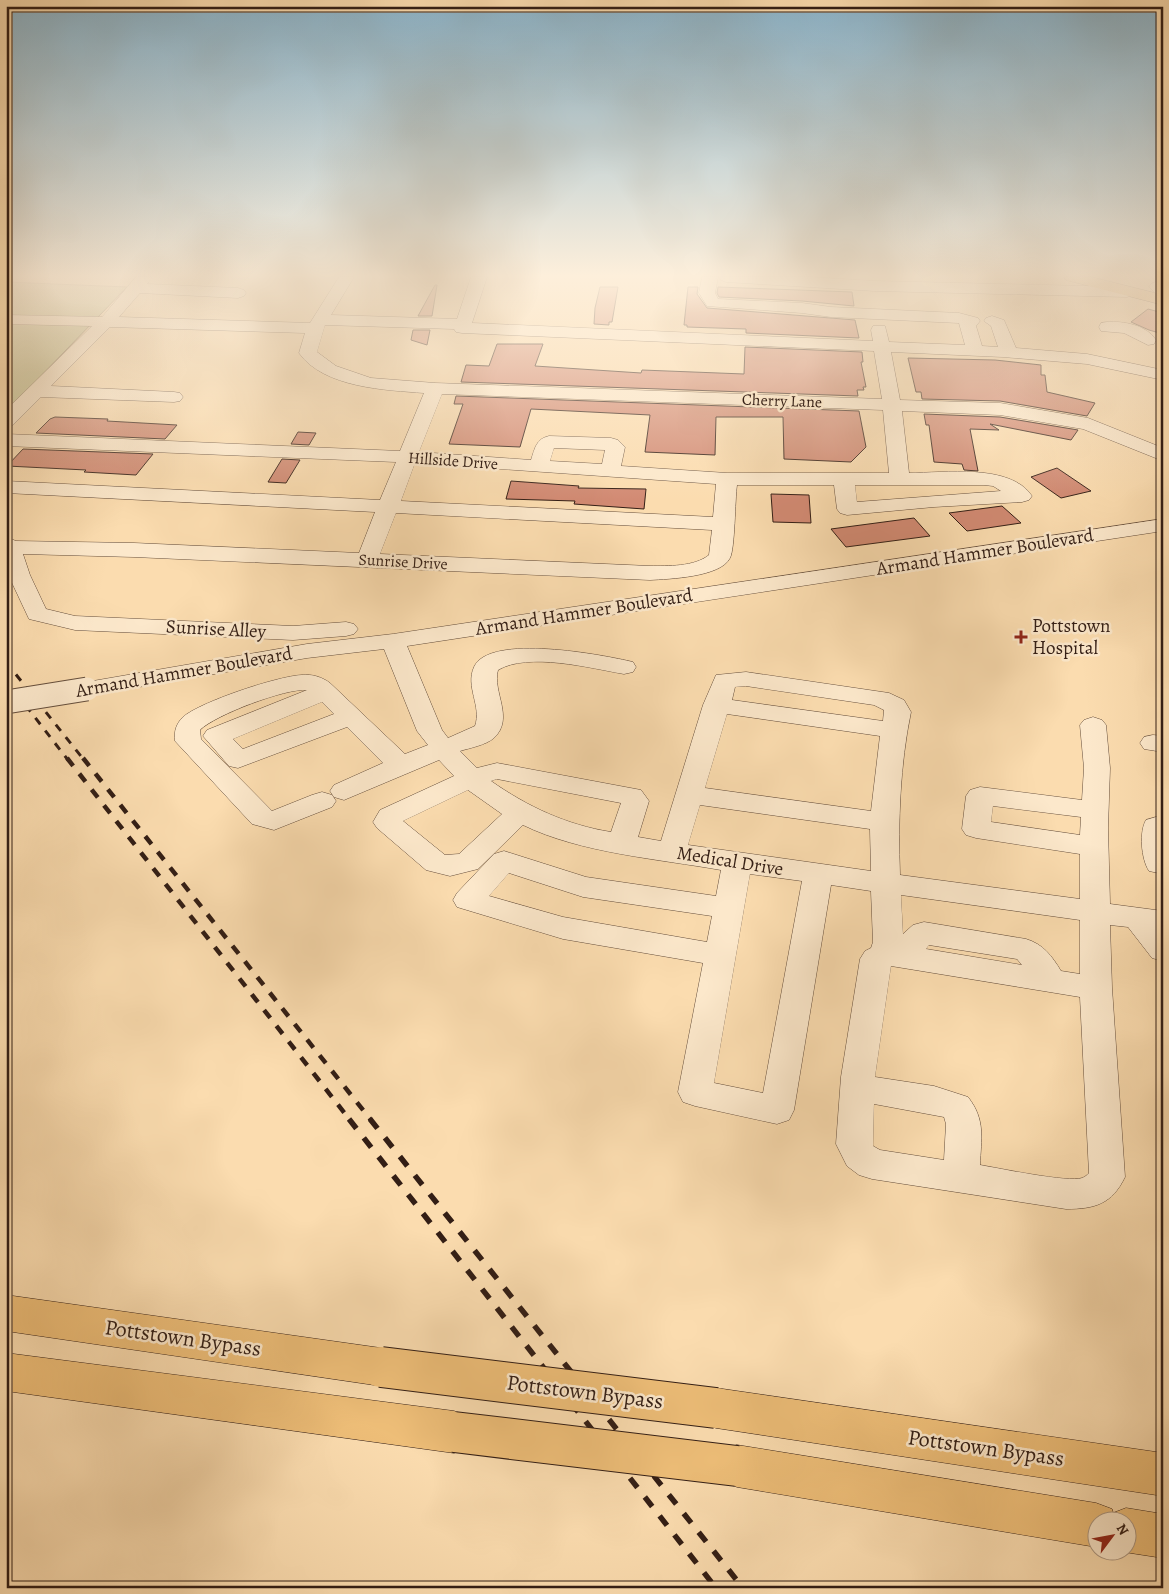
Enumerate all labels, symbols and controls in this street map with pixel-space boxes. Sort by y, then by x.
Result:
street label: Cherry Lane [742,389,822,413]
street label: Hillside Drive [407,447,499,475]
street label: Armand Hammer Boulevard [874,522,1096,582]
street label: Sunrise Drive [358,549,448,575]
street label: Armand Hammer Boulevard [473,582,695,642]
street label: Sunrise Alley [165,613,267,645]
place label: Pottstown Hospital [1032,613,1111,661]
marker: Pottstown Hospital [1014,630,1028,644]
street label: Armand Hammer Boulevard [73,640,295,704]
street label: Medical Drive [675,840,785,882]
street label: Pottstown Bypass [103,1312,263,1364]
street label: Pottstown Bypass [505,1368,665,1416]
street label: Pottstown Bypass [906,1422,1066,1474]
north arrow [1086,1512,1136,1562]
text: N [1112,1520,1133,1539]

